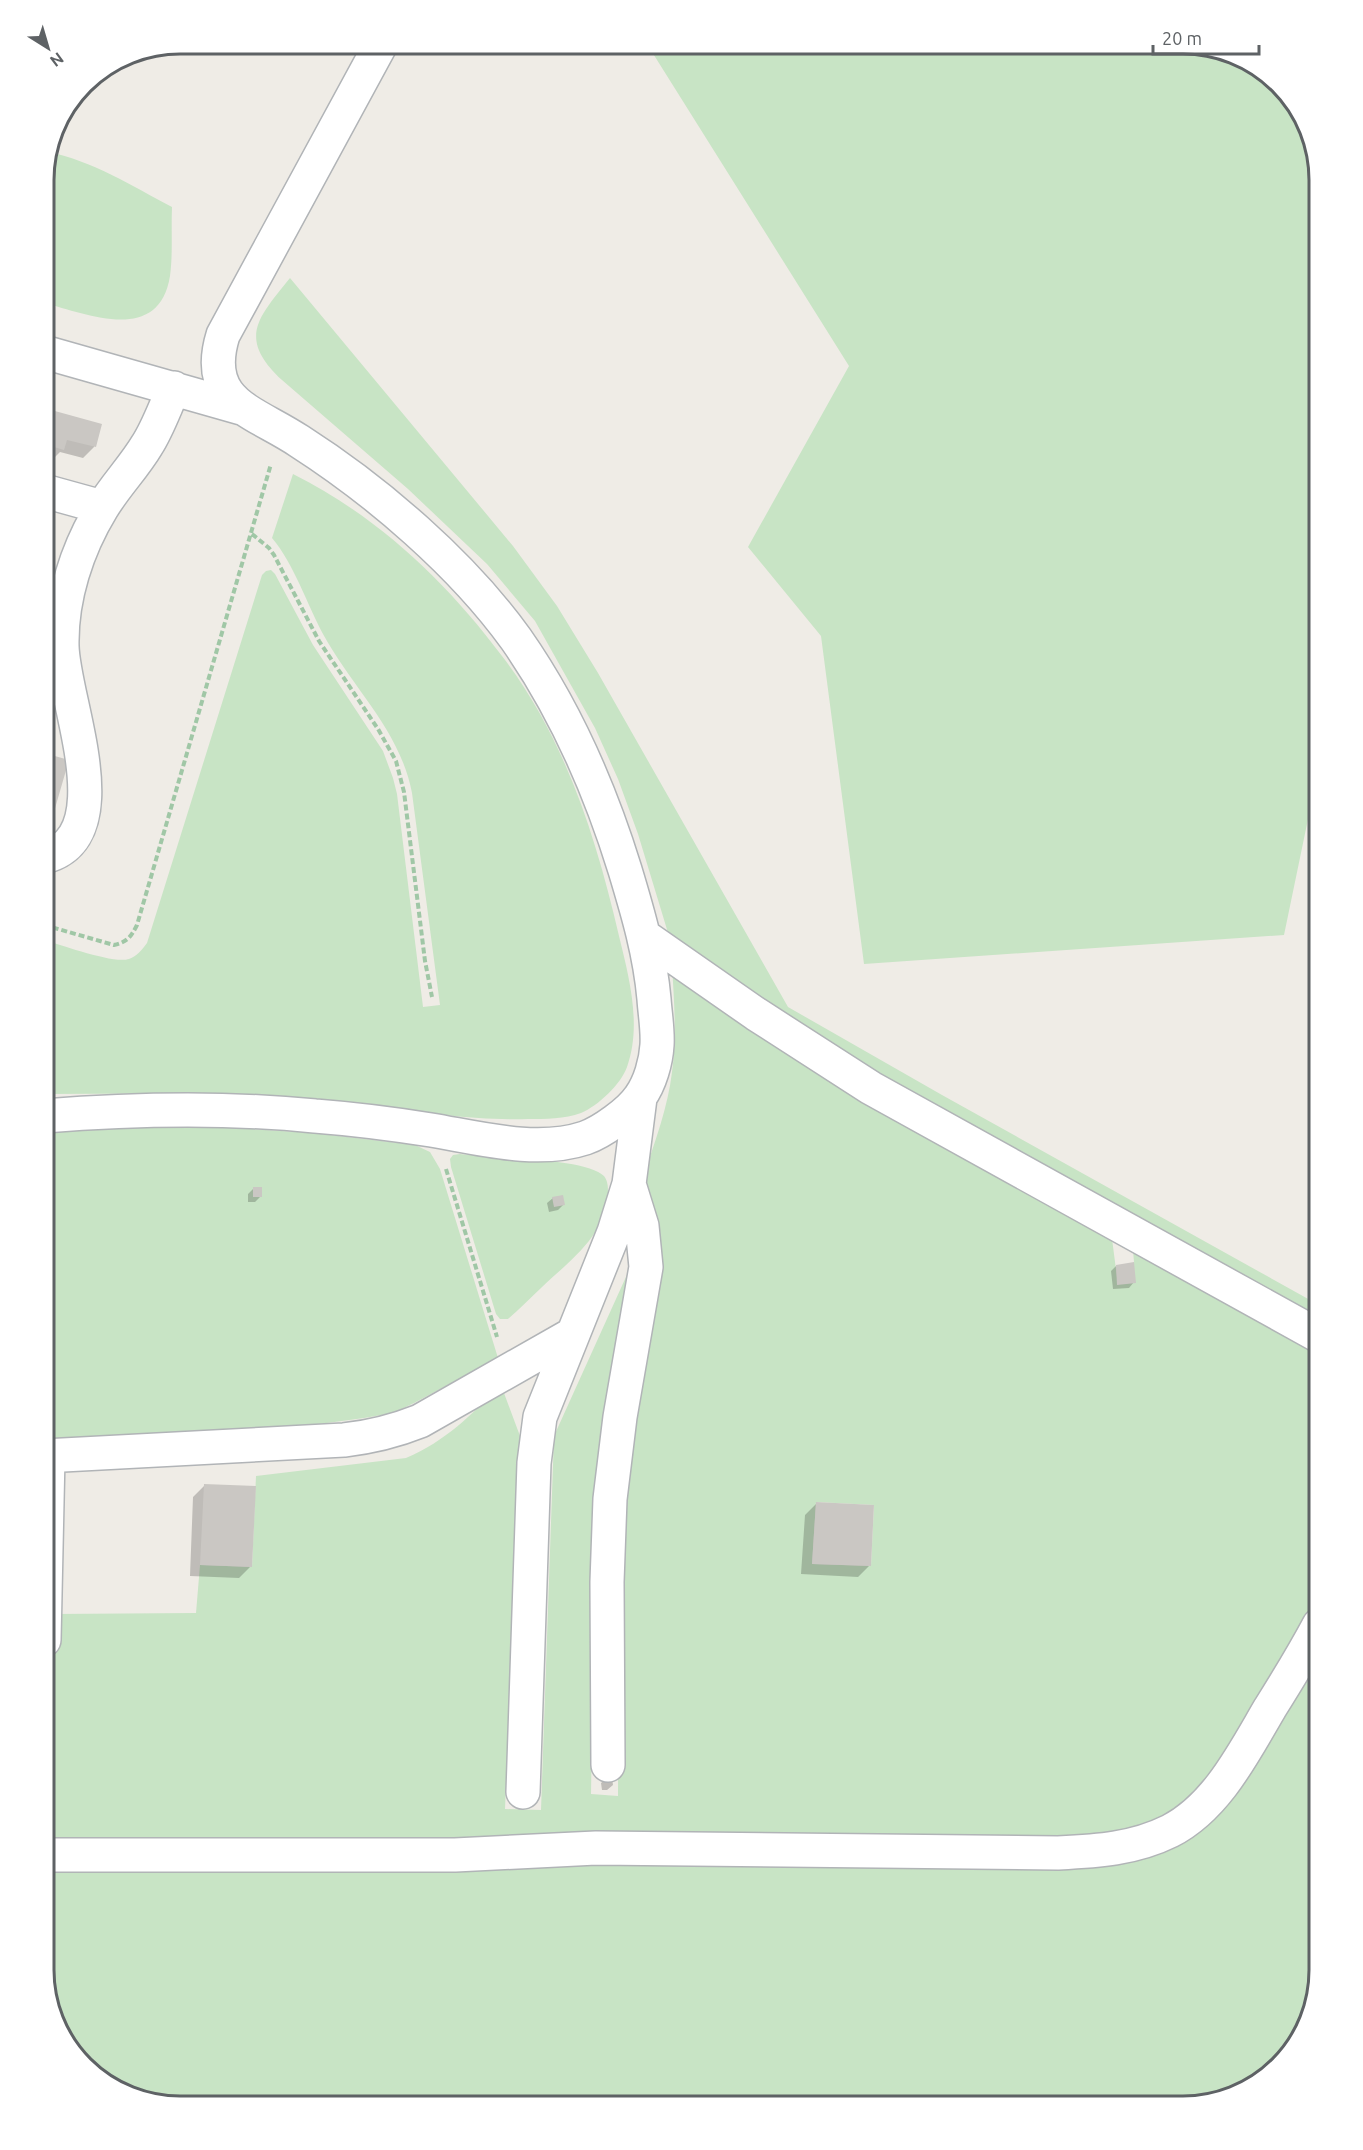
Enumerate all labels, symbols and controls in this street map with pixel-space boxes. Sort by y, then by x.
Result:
north arrow [18,18,78,78]
scale bar [1153,18,1260,56]
text: 20 m [1162,28,1202,48]
text: N [47,49,67,71]

